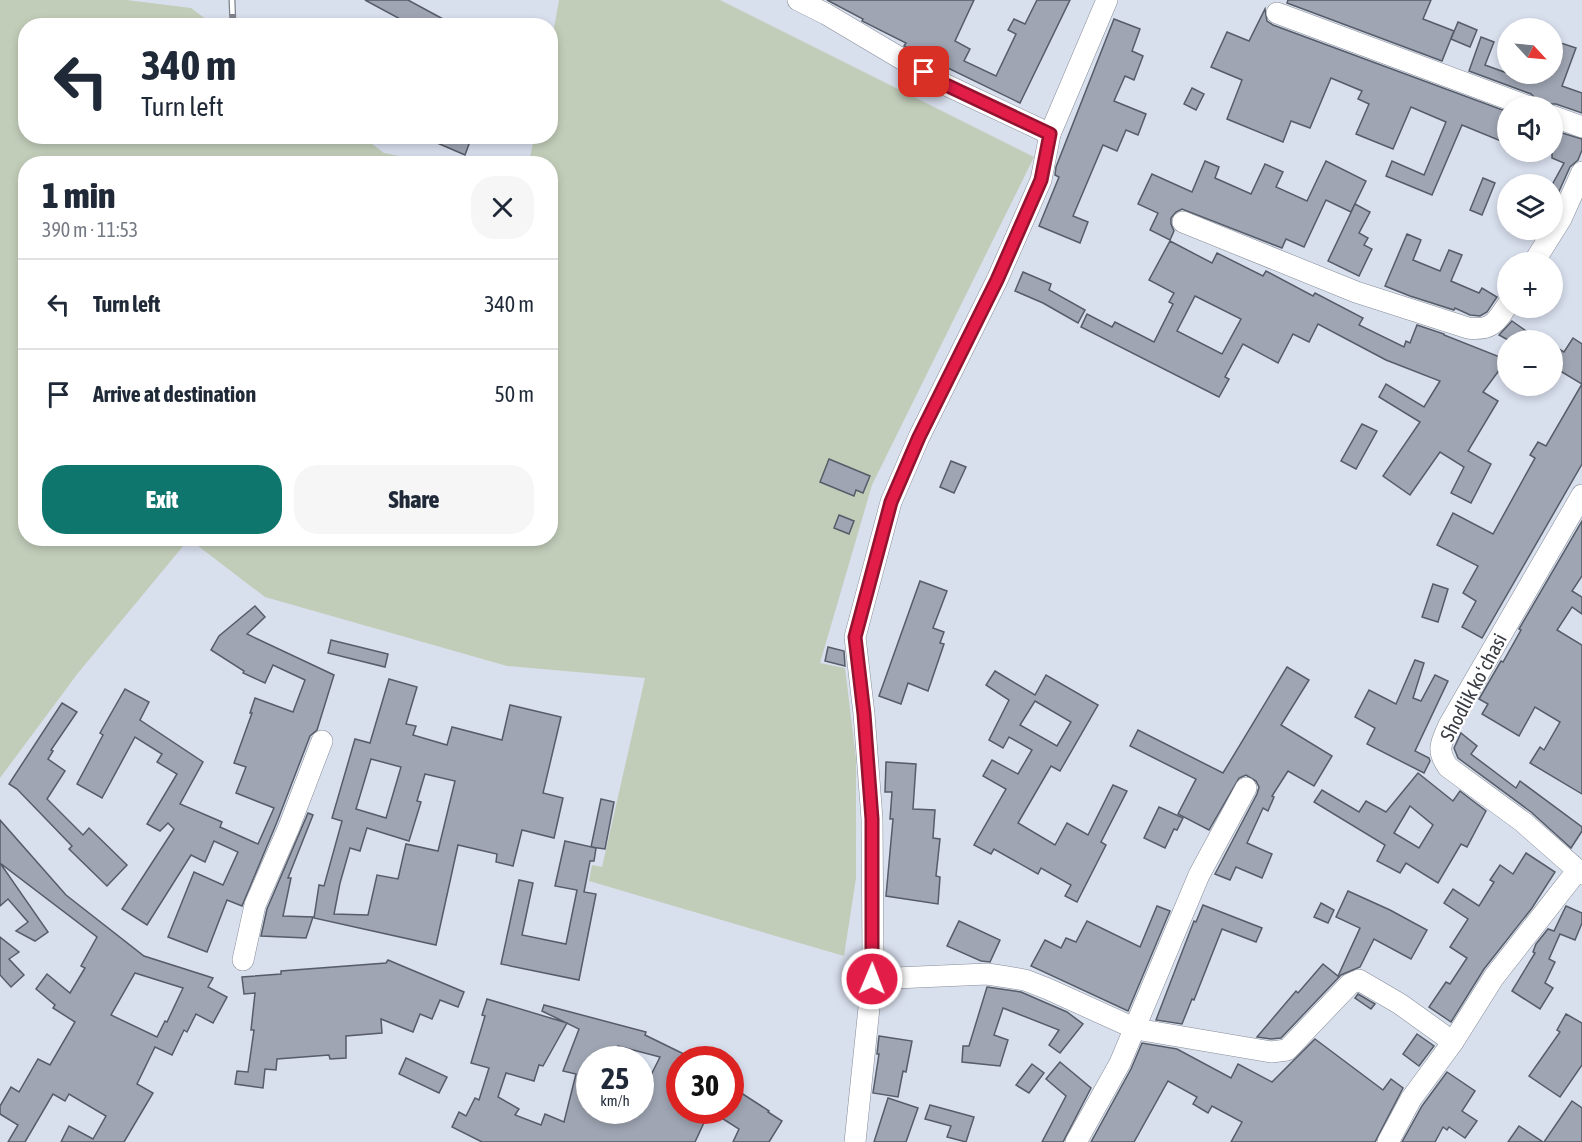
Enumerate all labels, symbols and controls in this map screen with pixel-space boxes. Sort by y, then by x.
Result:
north arrow [1497,18,1563,84]
map controls [1497,18,1563,396]
text: 340 m [141,41,236,89]
icon: left [42,42,120,120]
pin [898,46,949,97]
icon: arrive [907,55,940,88]
text: Turn left [141,91,224,122]
button: sound [1497,96,1563,162]
text: 1 min [42,174,116,216]
button: layers [1497,174,1563,240]
button: close [471,176,534,239]
text: 390 m · 11:53 [42,218,138,241]
button: + [1497,252,1563,318]
icon: left [42,288,75,321]
text: Turn left [93,291,160,317]
text: 340 m [484,291,534,317]
button: − [1497,330,1563,396]
icon: arrive [42,378,75,411]
text: Arrive at destination [93,381,256,407]
text: 50 m [494,381,534,407]
button: Exit [42,465,282,534]
button: Share [294,465,534,534]
street label: Shodlik koʻchasi [1435,629,1511,745]
position arrow [840,947,904,1011]
speed limit sign: 30 [666,1046,744,1124]
text: 25 [601,1061,629,1095]
text: km/h [600,1092,630,1109]

